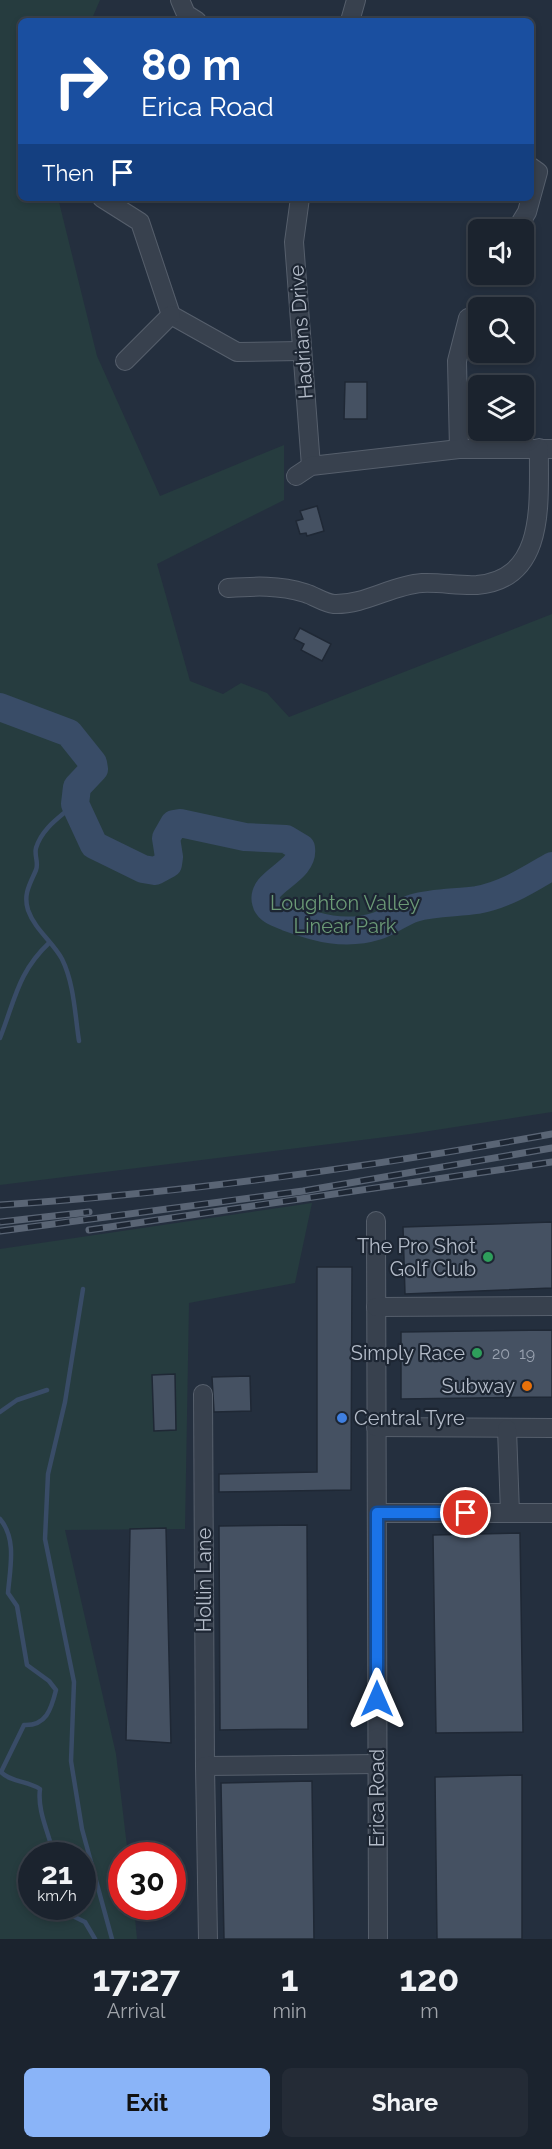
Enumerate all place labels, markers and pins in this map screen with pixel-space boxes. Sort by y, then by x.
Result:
place label: The Pro Shot Golf Club [357,1234,476,1281]
marker: The Pro Shot Golf Club [481,1250,495,1264]
place label: Simply Race [351,1341,465,1365]
marker: Simply Race [470,1346,484,1360]
place label: Subway [442,1374,515,1398]
marker: Subway [520,1379,534,1393]
place label: Central Tyre [354,1406,465,1430]
marker: Central Tyre [335,1411,349,1425]
pin [440,1487,491,1538]

